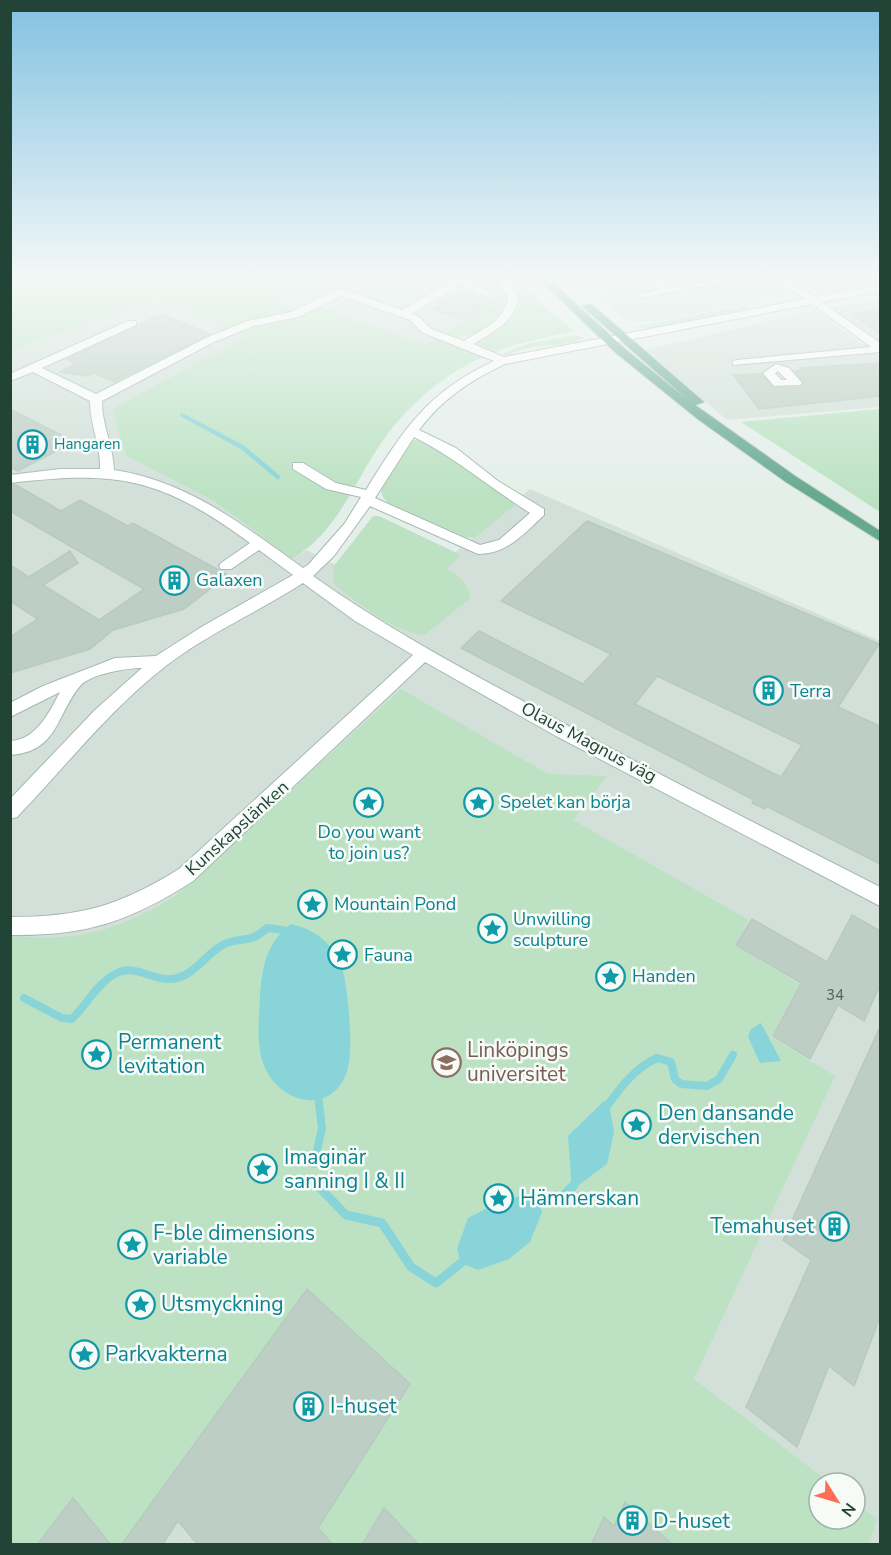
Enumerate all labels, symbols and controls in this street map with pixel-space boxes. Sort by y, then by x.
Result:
building icon: Hangaren [17,428,49,460]
place label: Hangaren [54,434,120,454]
building icon: Galaxen [159,564,191,596]
place label: Galaxen [196,568,263,592]
building icon: Terra [753,675,785,707]
place label: Terra [790,679,831,703]
street label: Olaus Magnus väg [517,696,661,788]
street label: Kunskapslänken [180,775,294,881]
place icon: Spelet kan börja [463,786,495,818]
place icon: Do you want to join us? [353,787,385,819]
place label: Spelet kan börja [500,790,631,814]
place label: Do you want to join us? [318,820,421,865]
place icon: Mountain Pond [297,888,329,920]
place label: Mountain Pond [334,892,456,916]
place label: Unwilling sculpture [513,907,591,952]
place icon: Unwilling sculpture [476,913,508,945]
place icon: Fauna [327,939,359,971]
place label: Fauna [364,943,413,967]
place icon: Handen [595,960,627,992]
place label: Handen [632,964,696,988]
house number: 34 [826,985,844,1005]
place label: Permanent levitation [118,1028,222,1080]
place label: Linköpings universitet [467,1036,569,1088]
place icon: Permanent levitation [81,1038,113,1070]
school or university icon: Linköpings universitet [430,1046,462,1078]
place label: Den dansande dervischen [658,1099,794,1151]
place icon: Den dansande dervischen [621,1109,653,1141]
place label: Imaginär sanning I & II [284,1143,405,1195]
place icon: Imaginär sanning I & II [247,1153,279,1185]
place icon: Hämnerskan [483,1182,515,1214]
place label: Hämnerskan [520,1184,639,1212]
building icon: Temahuset [819,1210,851,1242]
place label: Temahuset [710,1212,815,1240]
place label: F-ble dimensions variable [153,1219,315,1271]
place icon: F-ble dimensions variable [116,1229,148,1261]
place icon: Utsmyckning [124,1288,156,1320]
place label: Utsmyckning [161,1290,284,1318]
place icon: Parkvakterna [68,1338,100,1370]
place label: Parkvakterna [105,1340,228,1368]
building icon: I-huset [293,1390,325,1422]
place label: I-huset [330,1392,397,1420]
north arrow [807,1471,867,1531]
text: N [836,1498,861,1521]
building icon: D-huset [616,1505,648,1537]
place label: D-huset [653,1507,730,1535]

